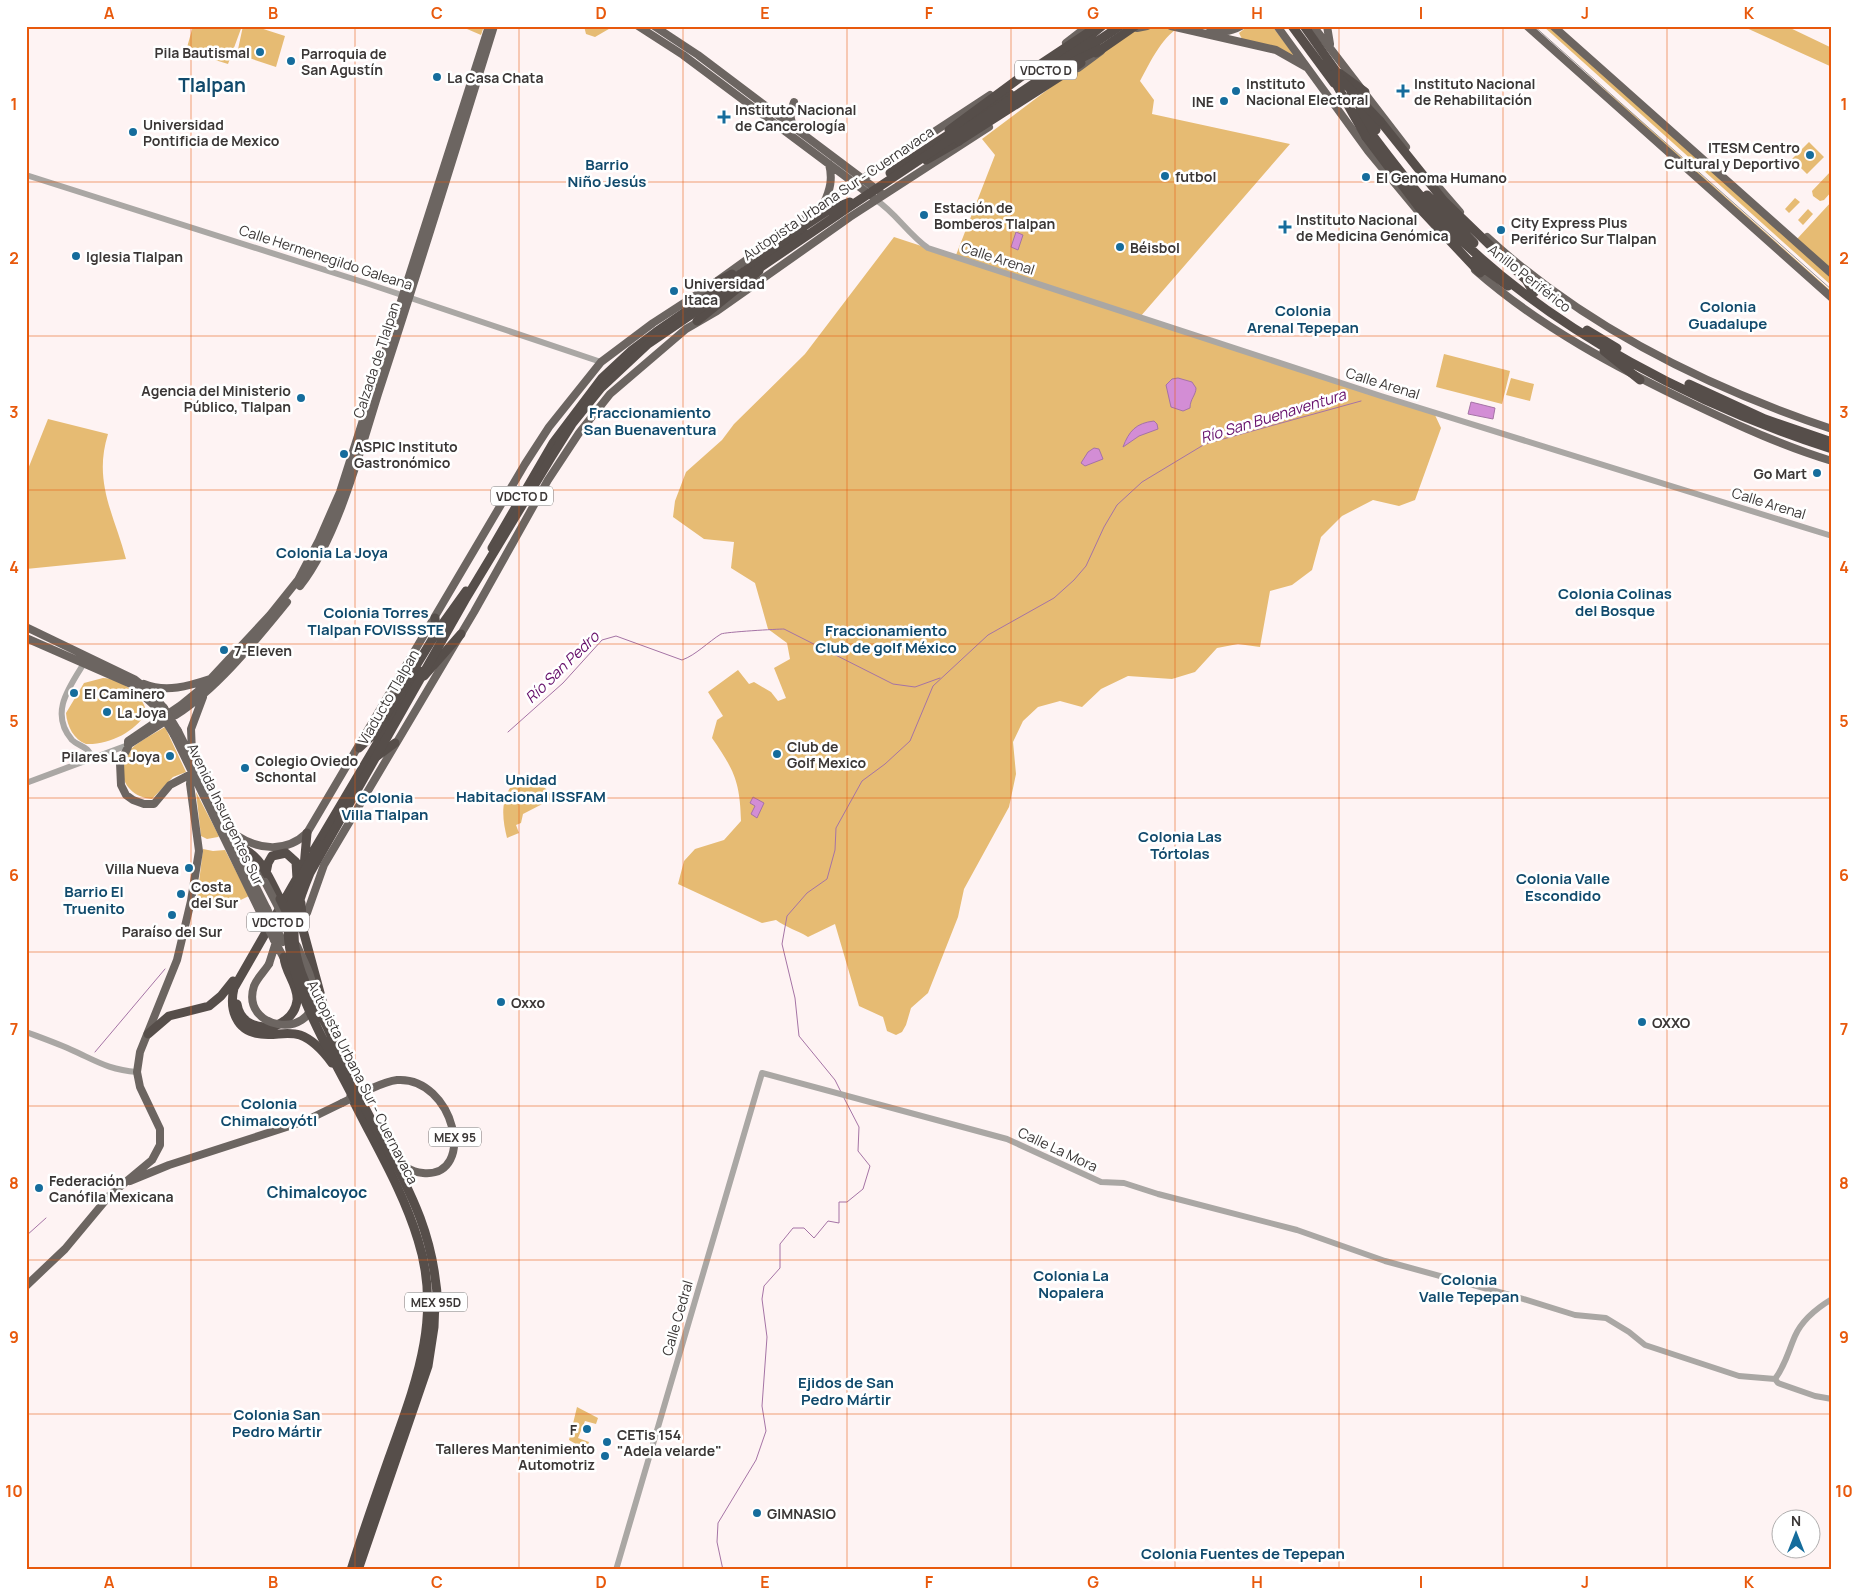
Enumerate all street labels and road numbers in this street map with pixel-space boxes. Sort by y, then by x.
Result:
road number: VDCTO D [1015,60,1077,80]
street label: Autopista Urbana Sur - Cuernavaca [739,122,937,264]
street label: Calle Hermenegildo Galeana [237,220,415,294]
street label: Calle Arenal [959,237,1037,279]
street label: Anillo Periférico [1485,240,1575,316]
street label: Calzada de Tlalpan [348,300,404,420]
street label: Calle Arenal [1344,363,1422,403]
street label: Calle Arenal [1730,483,1808,523]
road number: VDCTO D [491,486,553,506]
street label: Viaducto Tlalpan [353,646,423,748]
street label: Avenida Insurgentes Sur [183,740,269,888]
road number: VDCTO D [247,912,309,932]
street label: Autopista Urbana Sur - Cuernavaca [303,977,423,1187]
street label: Calle La Mora [1015,1122,1101,1176]
road number: MEX 95 [429,1128,481,1146]
street label: Calle Cedral [657,1278,697,1358]
road number: MEX 95D [405,1292,467,1311]

